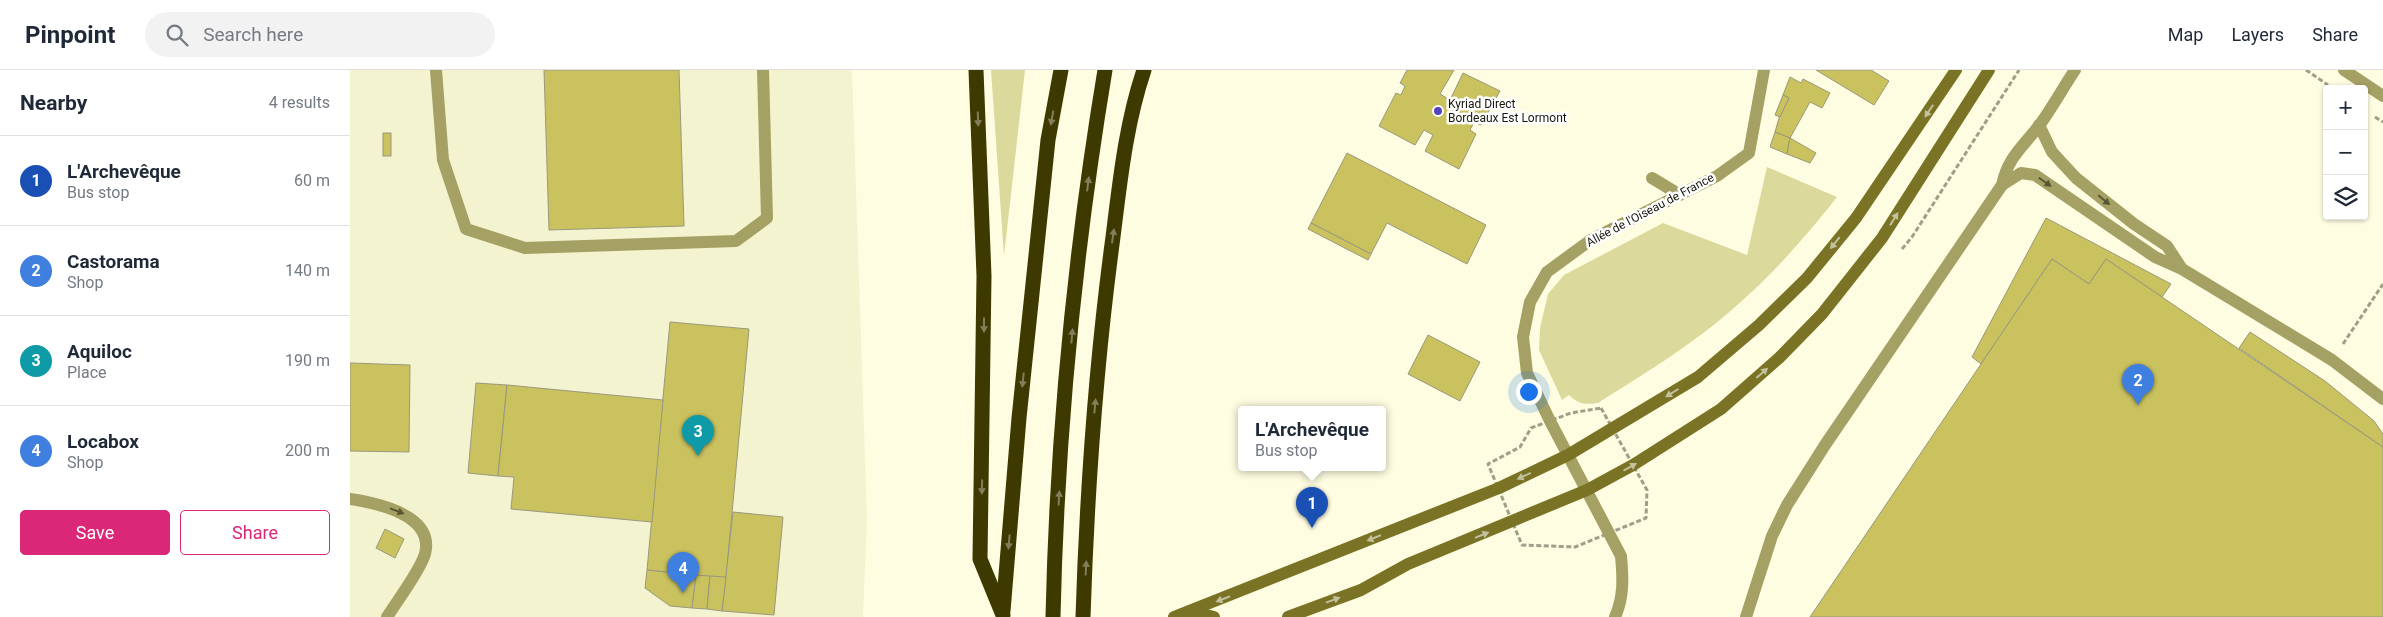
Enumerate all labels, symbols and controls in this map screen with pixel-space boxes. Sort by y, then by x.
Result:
search box [145,12,495,57]
text: Pinpoint [25,21,115,49]
icon: search [163,21,191,49]
text: Search here [203,23,303,46]
text: Map [2168,24,2203,45]
text: Layers [2231,24,2284,45]
text: Share [2312,24,2358,45]
map controls [2323,85,2368,220]
button: + [2323,85,2368,130]
text: Nearby [20,91,87,115]
text: 4 results [269,93,330,112]
place label: Kyriad Direct Bordeaux Est Lormont [1448,97,1567,125]
one-way arrow [1924,104,1934,118]
marker: Kyriad Direct Bordeaux Est Lormont [1432,105,1444,117]
one-way arrow [1048,110,1056,126]
one-way arrow [975,111,983,127]
button: − [2323,130,2368,175]
text: L'Archevêque [67,160,181,183]
street label: Allée de l'Oiseau de France [1584,170,1716,250]
text: 1 [31,171,41,190]
text: 60 m [294,171,330,190]
button: layers [2323,175,2368,220]
one-way arrow [1084,176,1092,192]
one-way arrow [2039,177,2052,187]
text: Bus stop [67,183,129,202]
one-way arrow [2097,195,2110,206]
one-way arrow [1889,213,1899,226]
one-way arrow [1109,228,1117,244]
one-way arrow [1830,237,1841,250]
text: Castorama [67,250,160,273]
text: 2 [31,261,41,280]
text: 140 m [285,261,330,280]
text: Shop [67,273,103,292]
one-way arrow [980,317,988,333]
one-way arrow [1068,328,1076,344]
text: Aquiloc [67,340,132,363]
text: 3 [31,351,41,370]
text: 190 m [285,351,330,370]
text: Place [67,363,107,382]
pin: 2 [2122,364,2154,405]
one-way arrow [1756,368,1768,379]
one-way arrow [1019,373,1027,389]
your location [1516,379,1542,405]
one-way arrow [1666,389,1679,398]
one-way arrow [1091,398,1099,414]
popup [1238,406,1386,471]
pin: 3 [682,415,714,456]
text: L'Archevêque [1255,418,1369,441]
text: Locabox [67,430,139,453]
text: 4 [31,441,41,460]
text: 200 m [285,441,330,460]
text: Bus stop [1255,441,1318,460]
text: Shop [67,453,103,472]
one-way arrow [1623,462,1636,471]
one-way arrow [1517,472,1531,480]
one-way arrow [978,479,986,495]
pin: 1 [1296,487,1328,528]
one-way arrow [1056,490,1064,506]
one-way arrow [390,508,404,516]
button: Save [20,510,170,555]
button: Share [180,510,330,555]
one-way arrow [1475,530,1489,538]
one-way arrow [1005,534,1013,550]
one-way arrow [1367,534,1381,542]
pin: 4 [667,552,699,593]
one-way arrow [1082,560,1090,576]
one-way arrow [1216,595,1230,603]
one-way arrow [1326,596,1341,603]

